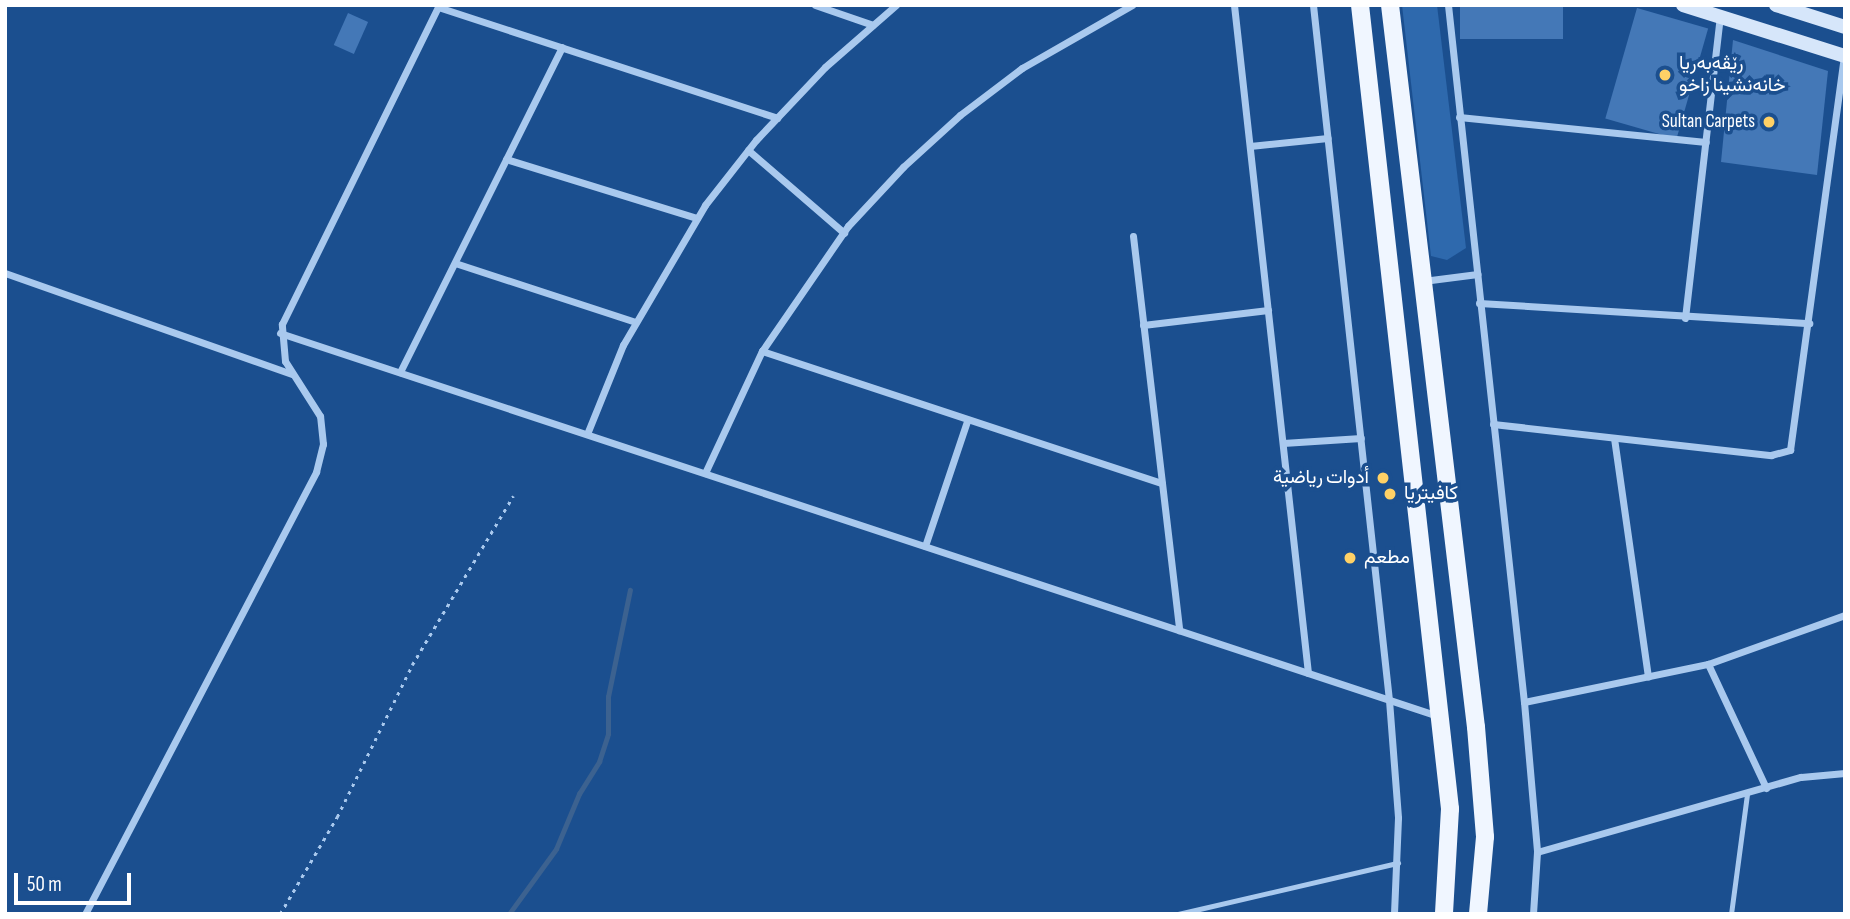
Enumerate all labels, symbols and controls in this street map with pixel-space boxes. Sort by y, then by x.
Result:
place label: رێڤه‌به‌ريا خانه‌نشينا زاخو [1679,53,1786,97]
marker: رێڤه‌به‌ريا خانه‌نشينا زاخو [1657,67,1673,83]
place label: Sultan Carpets [1662,111,1755,133]
marker: Sultan Carpets [1761,114,1777,130]
place label: أدوات رياضية [1273,467,1369,489]
marker: أدوات رياضية [1375,470,1391,486]
place label: كافيتريا [1404,483,1458,505]
marker: كافيتريا [1382,486,1398,502]
place label: مطعم [1364,547,1410,569]
marker: مطعم [1342,550,1358,566]
scale bar [18,860,135,904]
text: 50 m [27,872,62,897]

